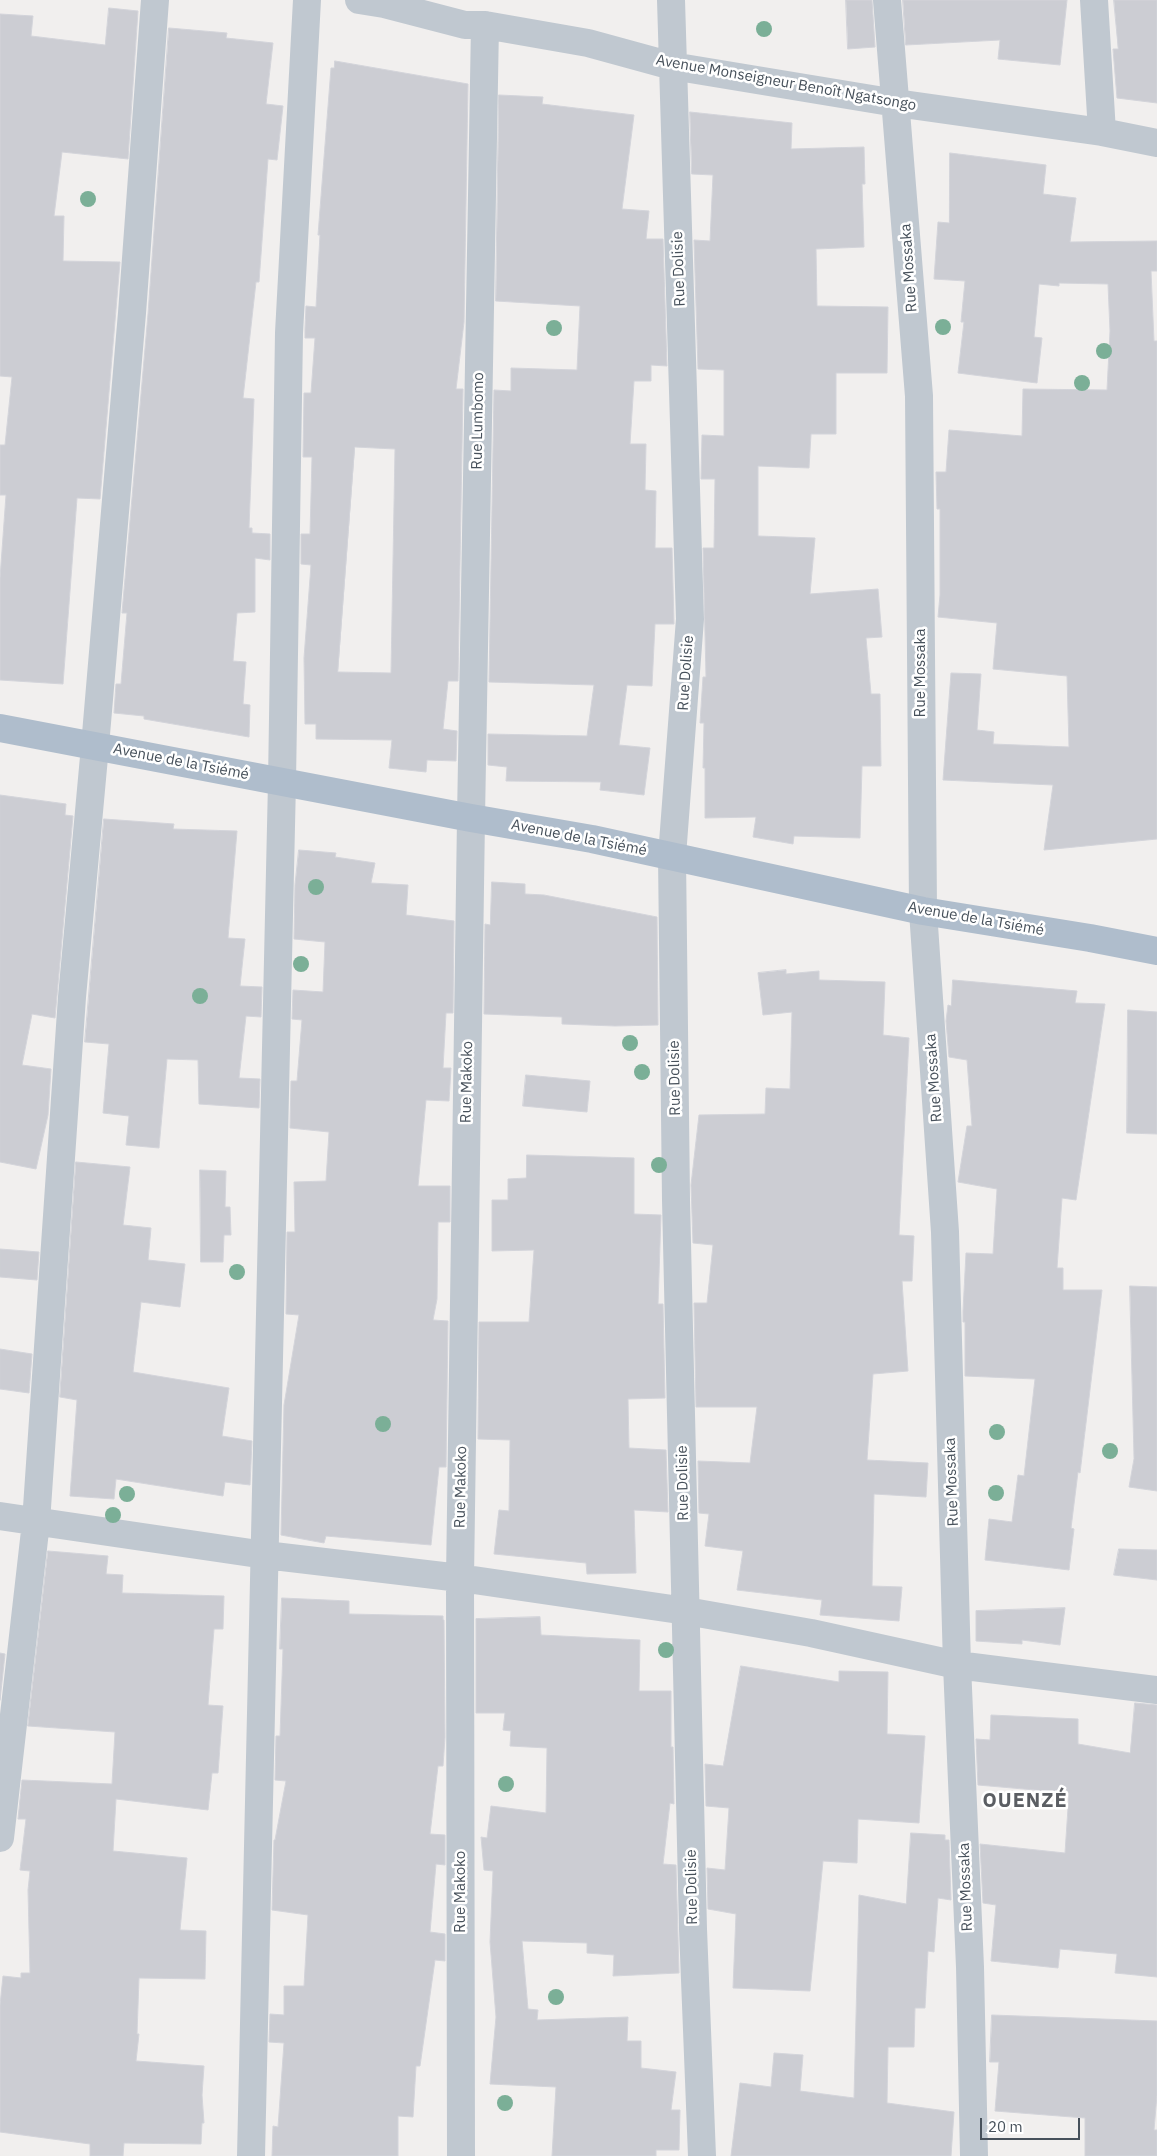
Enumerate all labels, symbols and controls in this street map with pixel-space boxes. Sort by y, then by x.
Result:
street label: Avenue Monseigneur Benoît Ngatsongo [654,51,918,115]
street label: Rue Mossaka [897,223,921,313]
street label: Rue Dolisie [669,231,689,307]
street label: Rue Lumbomo [468,372,488,470]
street label: Rue Mossaka [912,629,930,717]
street label: Rue Dolisie [674,635,698,711]
street label: Avenue de la Tsiémé [112,740,250,784]
street label: Avenue de la Tsiémé [510,816,648,860]
street label: Avenue de la Tsiémé [907,898,1045,940]
street label: Rue Mossaka [922,1033,946,1123]
street label: Rue Dolisie [665,1040,685,1116]
street label: Rue Makoko [457,1041,477,1123]
street label: Rue Mossaka [941,1437,963,1527]
street label: Rue Dolisie [673,1445,693,1521]
street label: Rue Makoko [451,1446,471,1528]
district label: OUENZÉ [982,1789,1068,1813]
street label: Rue Mossaka [955,1842,977,1932]
street label: Rue Dolisie [682,1849,702,1925]
street label: Rue Makoko [452,1851,470,1933]
scale bar [982,2108,1082,2140]
text: 20 m [988,2117,1023,2136]

